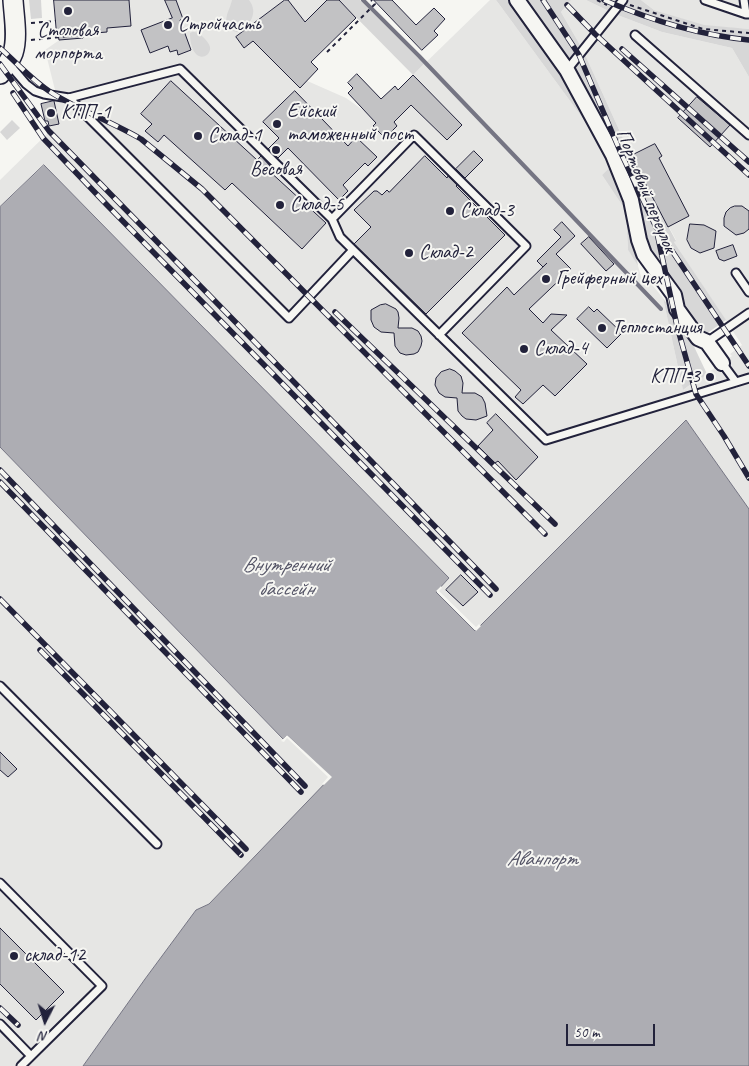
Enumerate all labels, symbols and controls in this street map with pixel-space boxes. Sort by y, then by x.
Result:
marker: Столовая морпорта [62,5,74,17]
place label: Стройчасть [178,13,261,37]
place label: Столовая морпорта [34,19,102,66]
marker: Стройчасть [162,19,174,31]
place label: Ейский таможенный пост [287,100,414,147]
place label: КПП-1 [61,101,111,125]
marker: КПП-1 [45,107,57,119]
marker: Ейский таможенный пост [271,118,283,130]
place label: Склад-1 [208,124,262,148]
street label: Портовый переулок [610,126,682,256]
marker: Склад-1 [192,130,204,142]
marker: Весовая [270,144,282,156]
place label: Весовая [250,158,302,182]
place label: Склад-5 [290,193,344,217]
marker: Склад-5 [274,199,286,211]
place label: Склад-3 [460,199,514,223]
marker: Склад-3 [444,205,456,217]
place label: Склад-2 [419,241,473,265]
marker: Склад-2 [403,247,415,259]
place label: Грейферный цех [556,267,662,291]
marker: Грейферный цех [540,273,552,285]
place label: Теплостанция [612,316,702,340]
marker: Теплостанция [596,322,608,334]
place label: Склад-4 [534,337,588,361]
marker: Склад-4 [518,343,530,355]
place label: КПП-3 [650,365,700,389]
marker: КПП-3 [704,371,716,383]
water label: Внутренний бассейн [242,552,330,602]
water label: Аванпорт [507,846,577,872]
place label: склад-12 [24,944,85,968]
marker: склад-12 [8,950,20,962]
north arrow [20,996,70,1046]
scale bar [569,1014,658,1046]
text: 50 m [574,1023,600,1042]
text: N [39,1028,49,1045]

